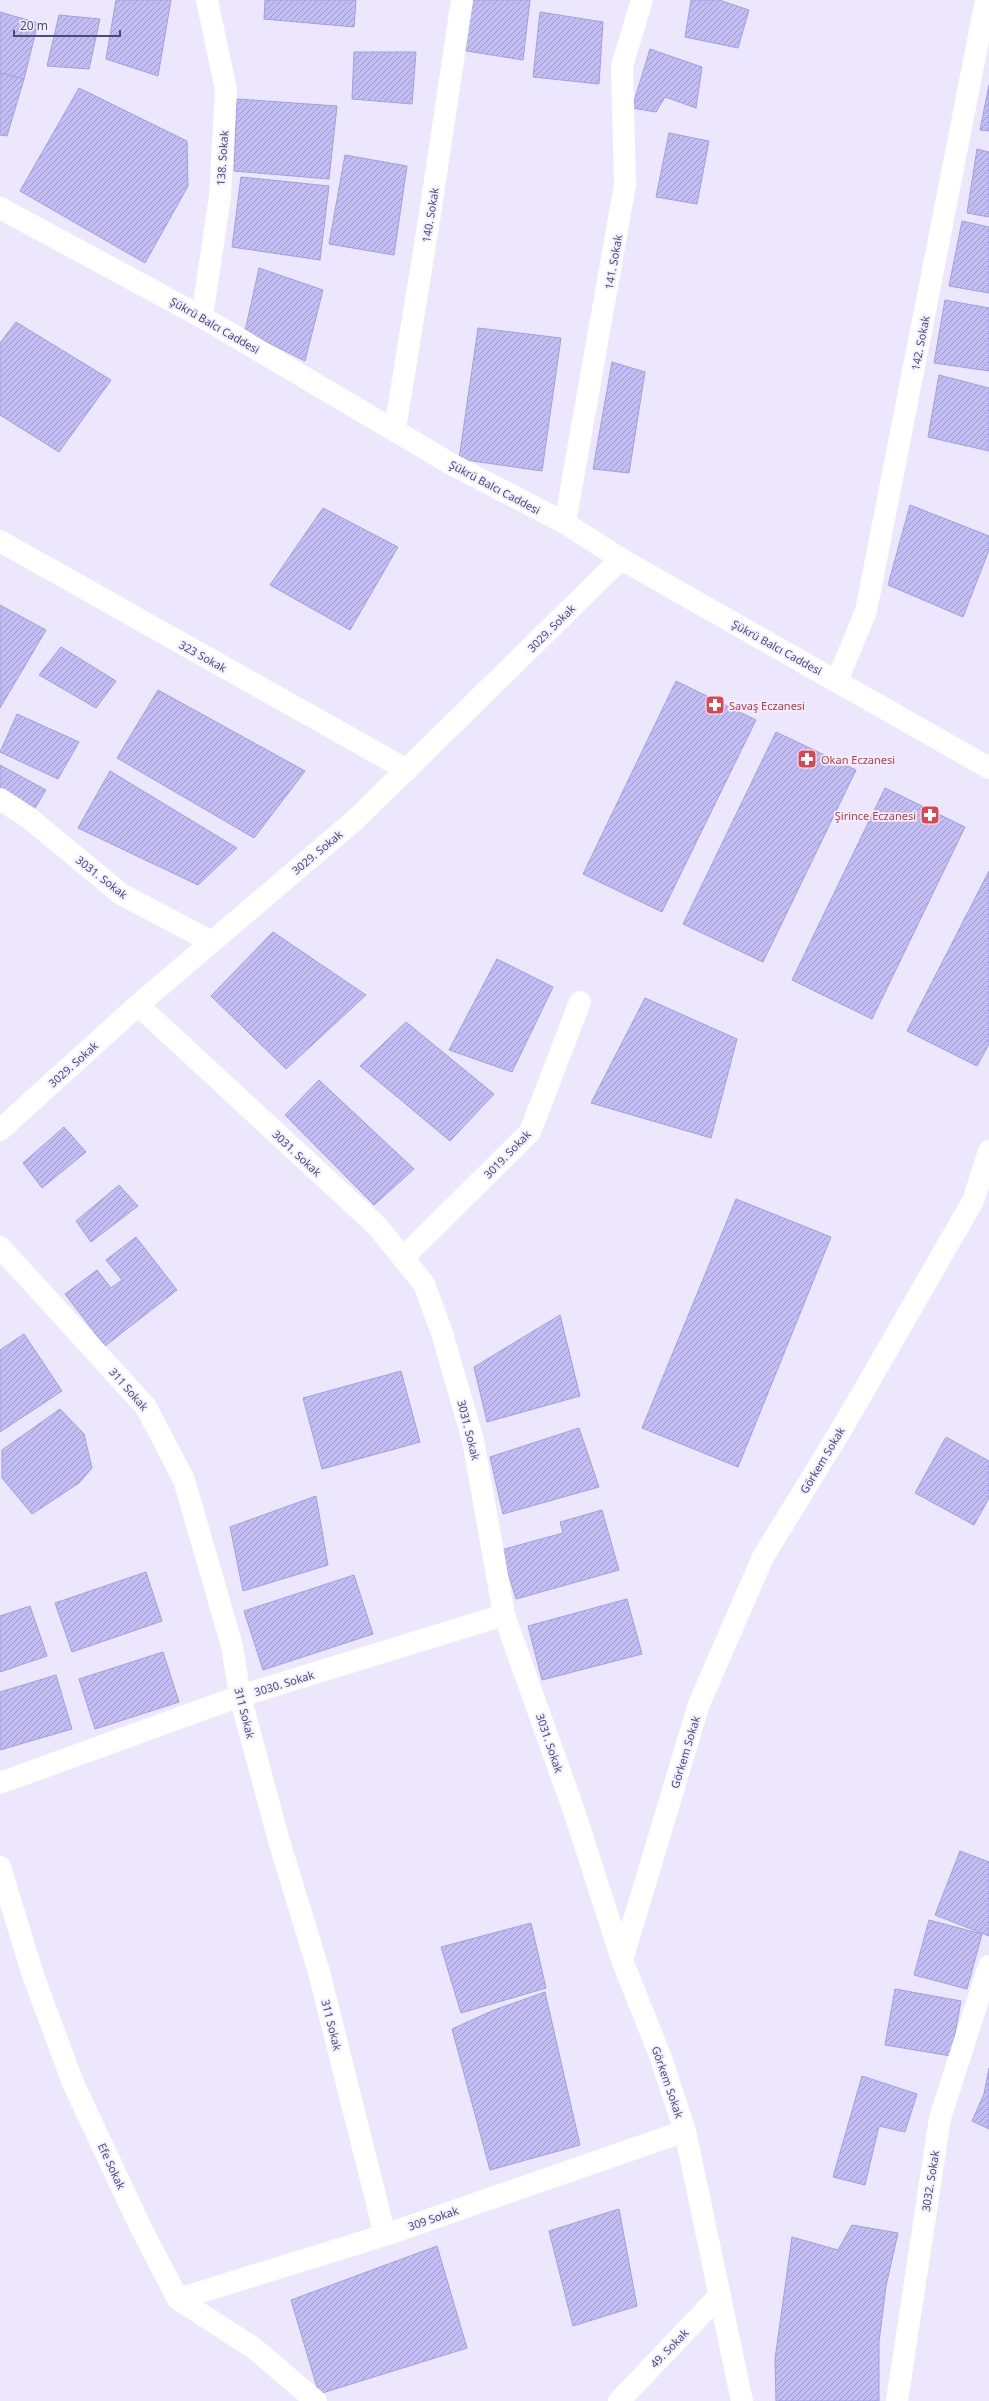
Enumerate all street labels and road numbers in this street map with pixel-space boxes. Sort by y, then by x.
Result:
street label: 138. Sokak [213,130,231,186]
street label: 140. Sokak [418,186,442,243]
street label: 141. Sokak [601,233,625,291]
street label: Şükrü Balcı Caddesi [168,293,262,357]
street label: 142. Sokak [907,314,933,372]
street label: Şükrü Balcı Caddesi [447,457,543,517]
street label: 3029. Sokak [524,601,578,655]
street label: Şükrü Balcı Caddesi [729,616,825,678]
street label: 323 Sokak [176,637,230,675]
street label: 3029. Sokak [289,826,346,878]
street label: 3031. Sokak [73,852,131,902]
street label: 3029. Sokak [45,1038,101,1090]
street label: 3031. Sokak [269,1127,325,1180]
street label: 3019. Sokak [480,1127,534,1181]
street label: 311 Sokak [106,1364,152,1414]
street label: 3031. Sokak [454,1398,484,1462]
street label: Görkem Sokak [796,1424,848,1496]
street label: 3030. Sokak [252,1667,316,1699]
street label: 311 Sokak [231,1686,259,1740]
street label: 3031. Sokak [533,1711,567,1775]
street label: Görkem Sokak [667,1714,703,1790]
street label: 311 Sokak [318,1998,346,2052]
street label: Görkem Sokak [649,2044,687,2120]
street label: Efe Sokak [95,2140,129,2192]
street label: 3032. Sokak [918,2149,942,2213]
street label: 309 Sokak [406,2202,460,2234]
street label: 49. Sokak [647,2325,691,2371]

